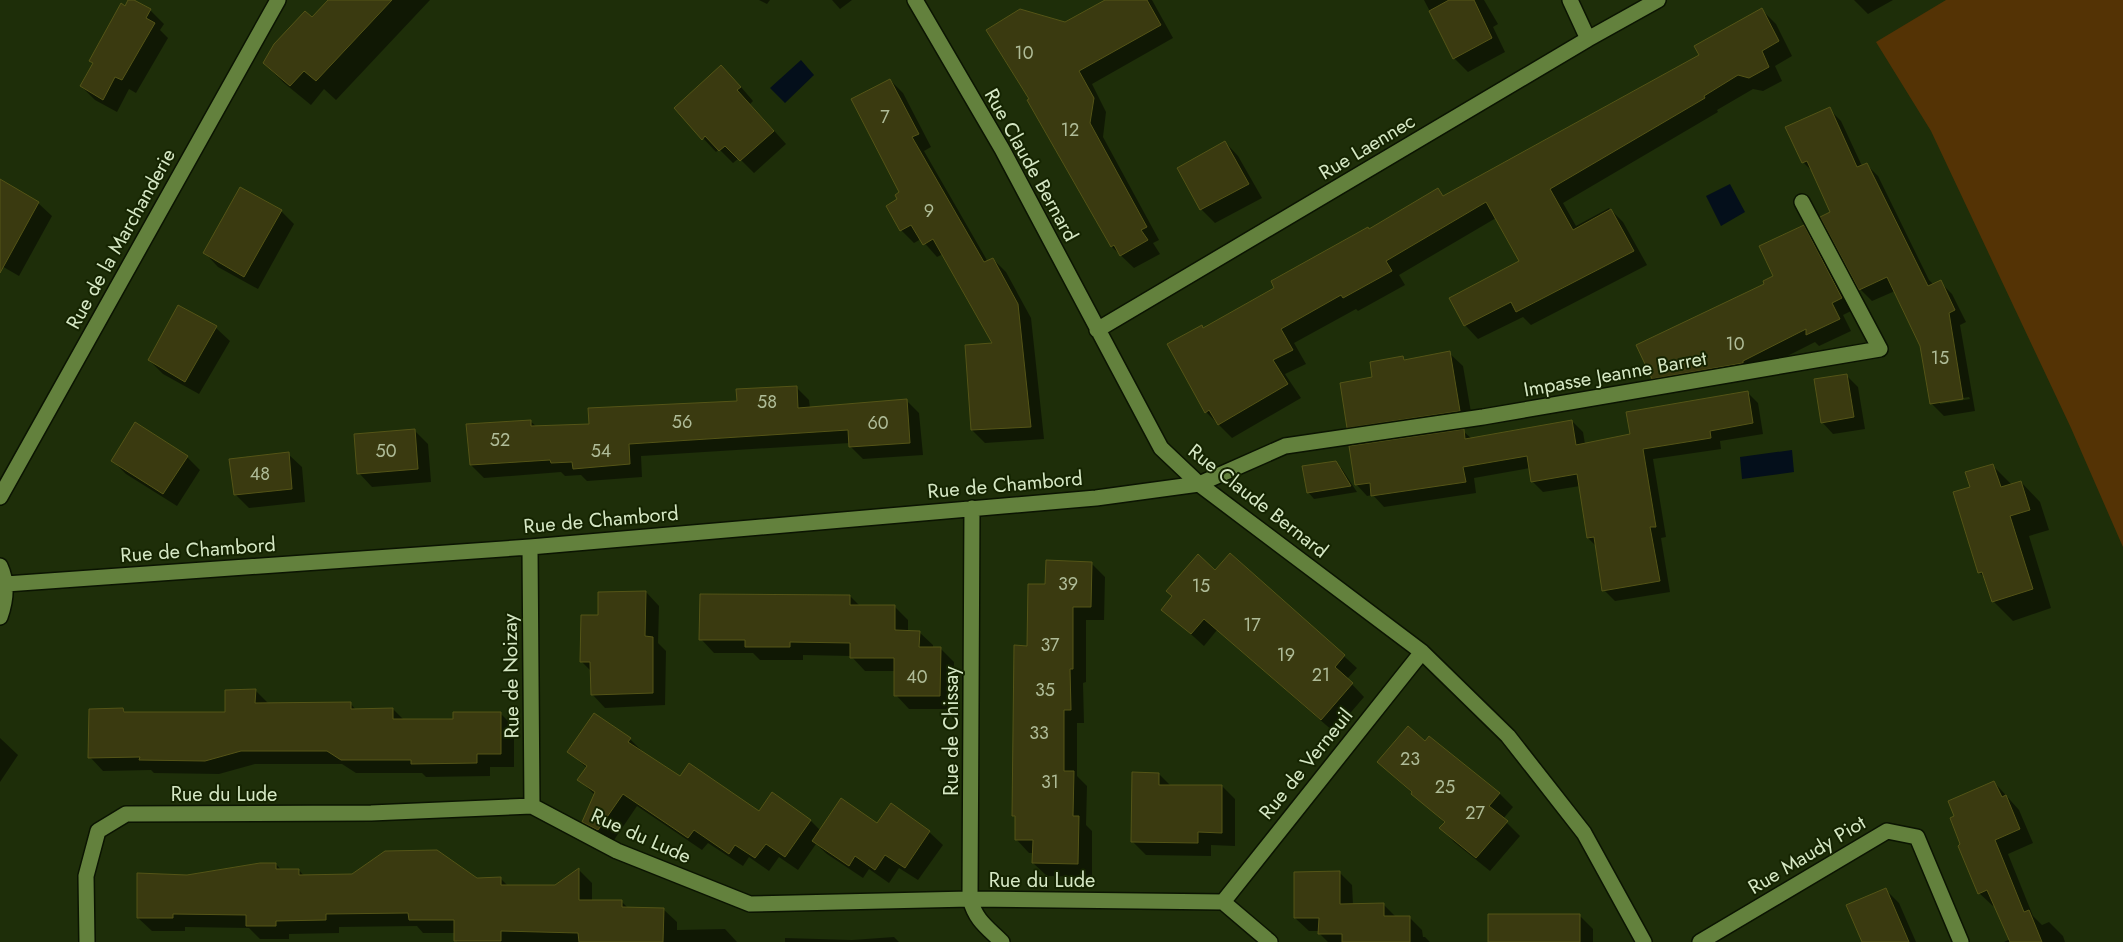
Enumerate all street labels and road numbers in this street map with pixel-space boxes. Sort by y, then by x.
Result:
street label: Rue Claude Bernard [977,83,1085,247]
street label: Rue Laennec [1313,107,1421,187]
street label: Rue de la Marchanderie [59,143,183,335]
street label: Impasse Jeanne Barret [1521,344,1709,404]
street label: Rue Claude Bernard [1182,437,1334,565]
street label: Rue de Chambord [926,464,1084,506]
street label: Rue de Chambord [522,499,680,541]
street label: Rue de Chambord [119,530,277,570]
street label: Rue de Noizay [495,613,527,739]
street label: Rue de Chissay [937,666,966,796]
street label: Rue de Verneuil [1252,702,1360,826]
street label: Rue du Lude [171,780,277,809]
street label: Rue du Lude [586,801,696,871]
street label: Rue Maudy Piot [1743,808,1871,902]
street label: Rue du Lude [989,866,1095,895]

